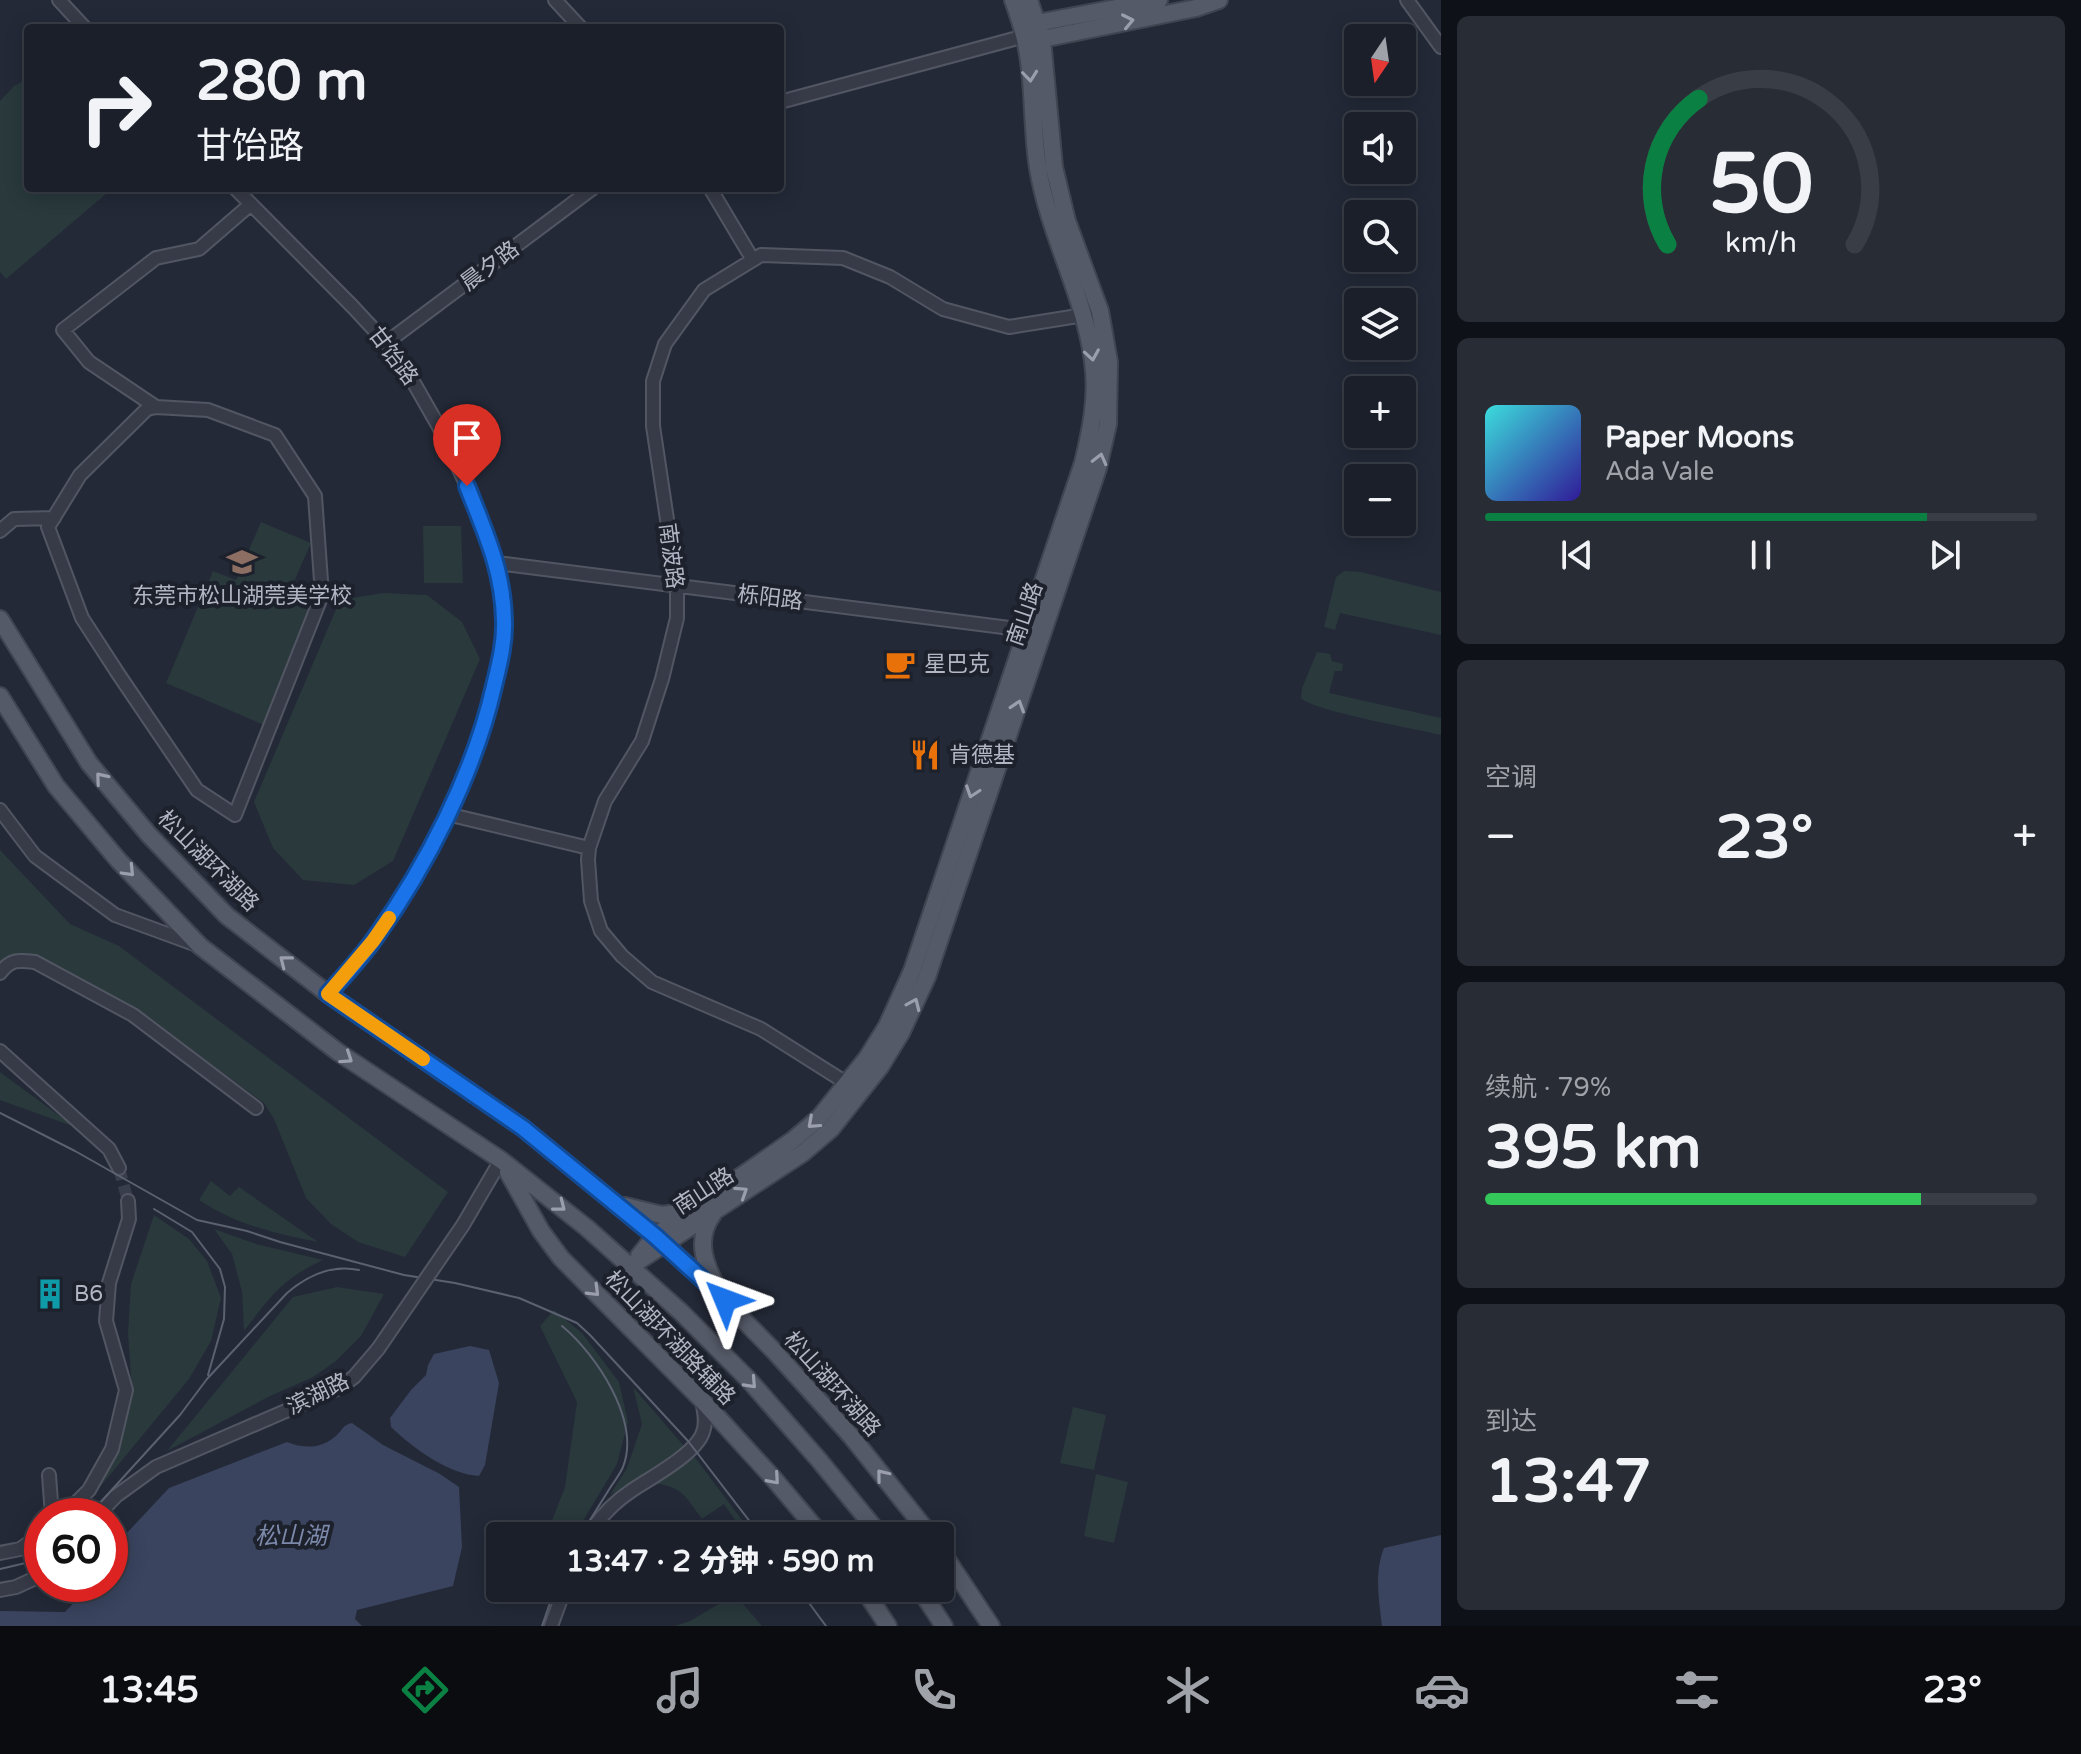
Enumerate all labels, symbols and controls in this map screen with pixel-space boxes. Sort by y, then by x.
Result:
one-way arrow [1121,13,1135,30]
north arrow [1344,24,1416,96]
map controls [1344,24,1416,536]
text: 280 m [196,48,367,115]
icon: right [64,56,168,160]
one-way arrow [1021,70,1038,83]
button: sound [1344,112,1416,184]
text: 甘饴路 [196,125,304,168]
text: 50 [1709,135,1813,235]
button: search [1344,200,1416,272]
text: km/h [1725,226,1797,260]
street label: 晨夕路 [456,236,524,296]
button: layers [1344,288,1416,360]
street label: 甘饴路 [363,322,423,390]
one-way arrow [1083,348,1100,362]
button: + [1344,376,1416,448]
pin [433,404,501,486]
icon: arrive [445,416,489,460]
text: Paper Moons [1605,419,1794,456]
one-way arrow [1090,452,1107,466]
text: Ada Vale [1605,456,1714,487]
button: − [1344,464,1416,536]
street label: 南波路 [654,522,688,590]
icon: previous [1555,533,1599,577]
icon: pause [1739,533,1783,577]
icon: next [1923,533,1967,577]
school or university icon: 东莞市松山湖莞美学校 [225,545,259,579]
street label: 南山路 [1002,579,1048,649]
street label: 栎阳路 [736,581,804,615]
place label: 东莞市松山湖莞美学校 [132,583,352,609]
cafe icon: 星巴克 [883,647,917,681]
place label: 星巴克 [924,651,990,677]
one-way arrow [1008,699,1024,713]
restaurant icon: 肯德基 [908,738,942,772]
place label: 肯德基 [949,742,1015,768]
text: 空调 [1485,762,1537,793]
one-way arrow [96,772,111,787]
one-way arrow [966,784,982,798]
text: 23° [1715,802,1813,874]
street label: 松山湖环湖路 [152,805,264,917]
text: − [1485,811,1516,864]
text: + [2012,811,2037,864]
one-way arrow [119,862,134,876]
one-way arrow [279,956,294,970]
one-way arrow [904,998,920,1012]
one-way arrow [338,1048,352,1063]
text: 续航 · 79% [1485,1072,1611,1103]
text: 395 km [1485,1112,1701,1184]
one-way arrow [808,1114,822,1128]
street label: 南山路 [669,1162,739,1220]
one-way arrow [734,1187,748,1202]
one-way arrow [551,1197,566,1211]
position arrow [683,1258,767,1342]
street label: 松山湖环湖路辅路 [600,1266,740,1410]
building icon: B6 [33,1277,67,1311]
place label: B6 [74,1281,103,1307]
one-way arrow [585,1282,599,1296]
street label: 松山湖环湖路 [778,1326,886,1442]
street label: 滨湖路 [283,1368,353,1420]
one-way arrow [741,1373,755,1388]
text: 到达 [1485,1406,1537,1437]
text: 13:47 [1485,1446,1651,1518]
one-way arrow [764,1469,779,1484]
one-way arrow [877,1470,892,1484]
speed limit sign: 60 [24,1498,128,1602]
water label: 松山湖 [255,1522,331,1551]
text: 13:47 · 2 分钟 · 590 m [566,1543,874,1580]
icon: directions [397,1662,453,1718]
icon: music [652,1662,708,1718]
icon: phone [906,1662,962,1718]
icon: climate [1160,1662,1216,1718]
icon: car [1414,1662,1470,1718]
icon: filters [1669,1662,1725,1718]
text: 13:45 [99,1669,199,1712]
text: 23° [1923,1669,1982,1712]

